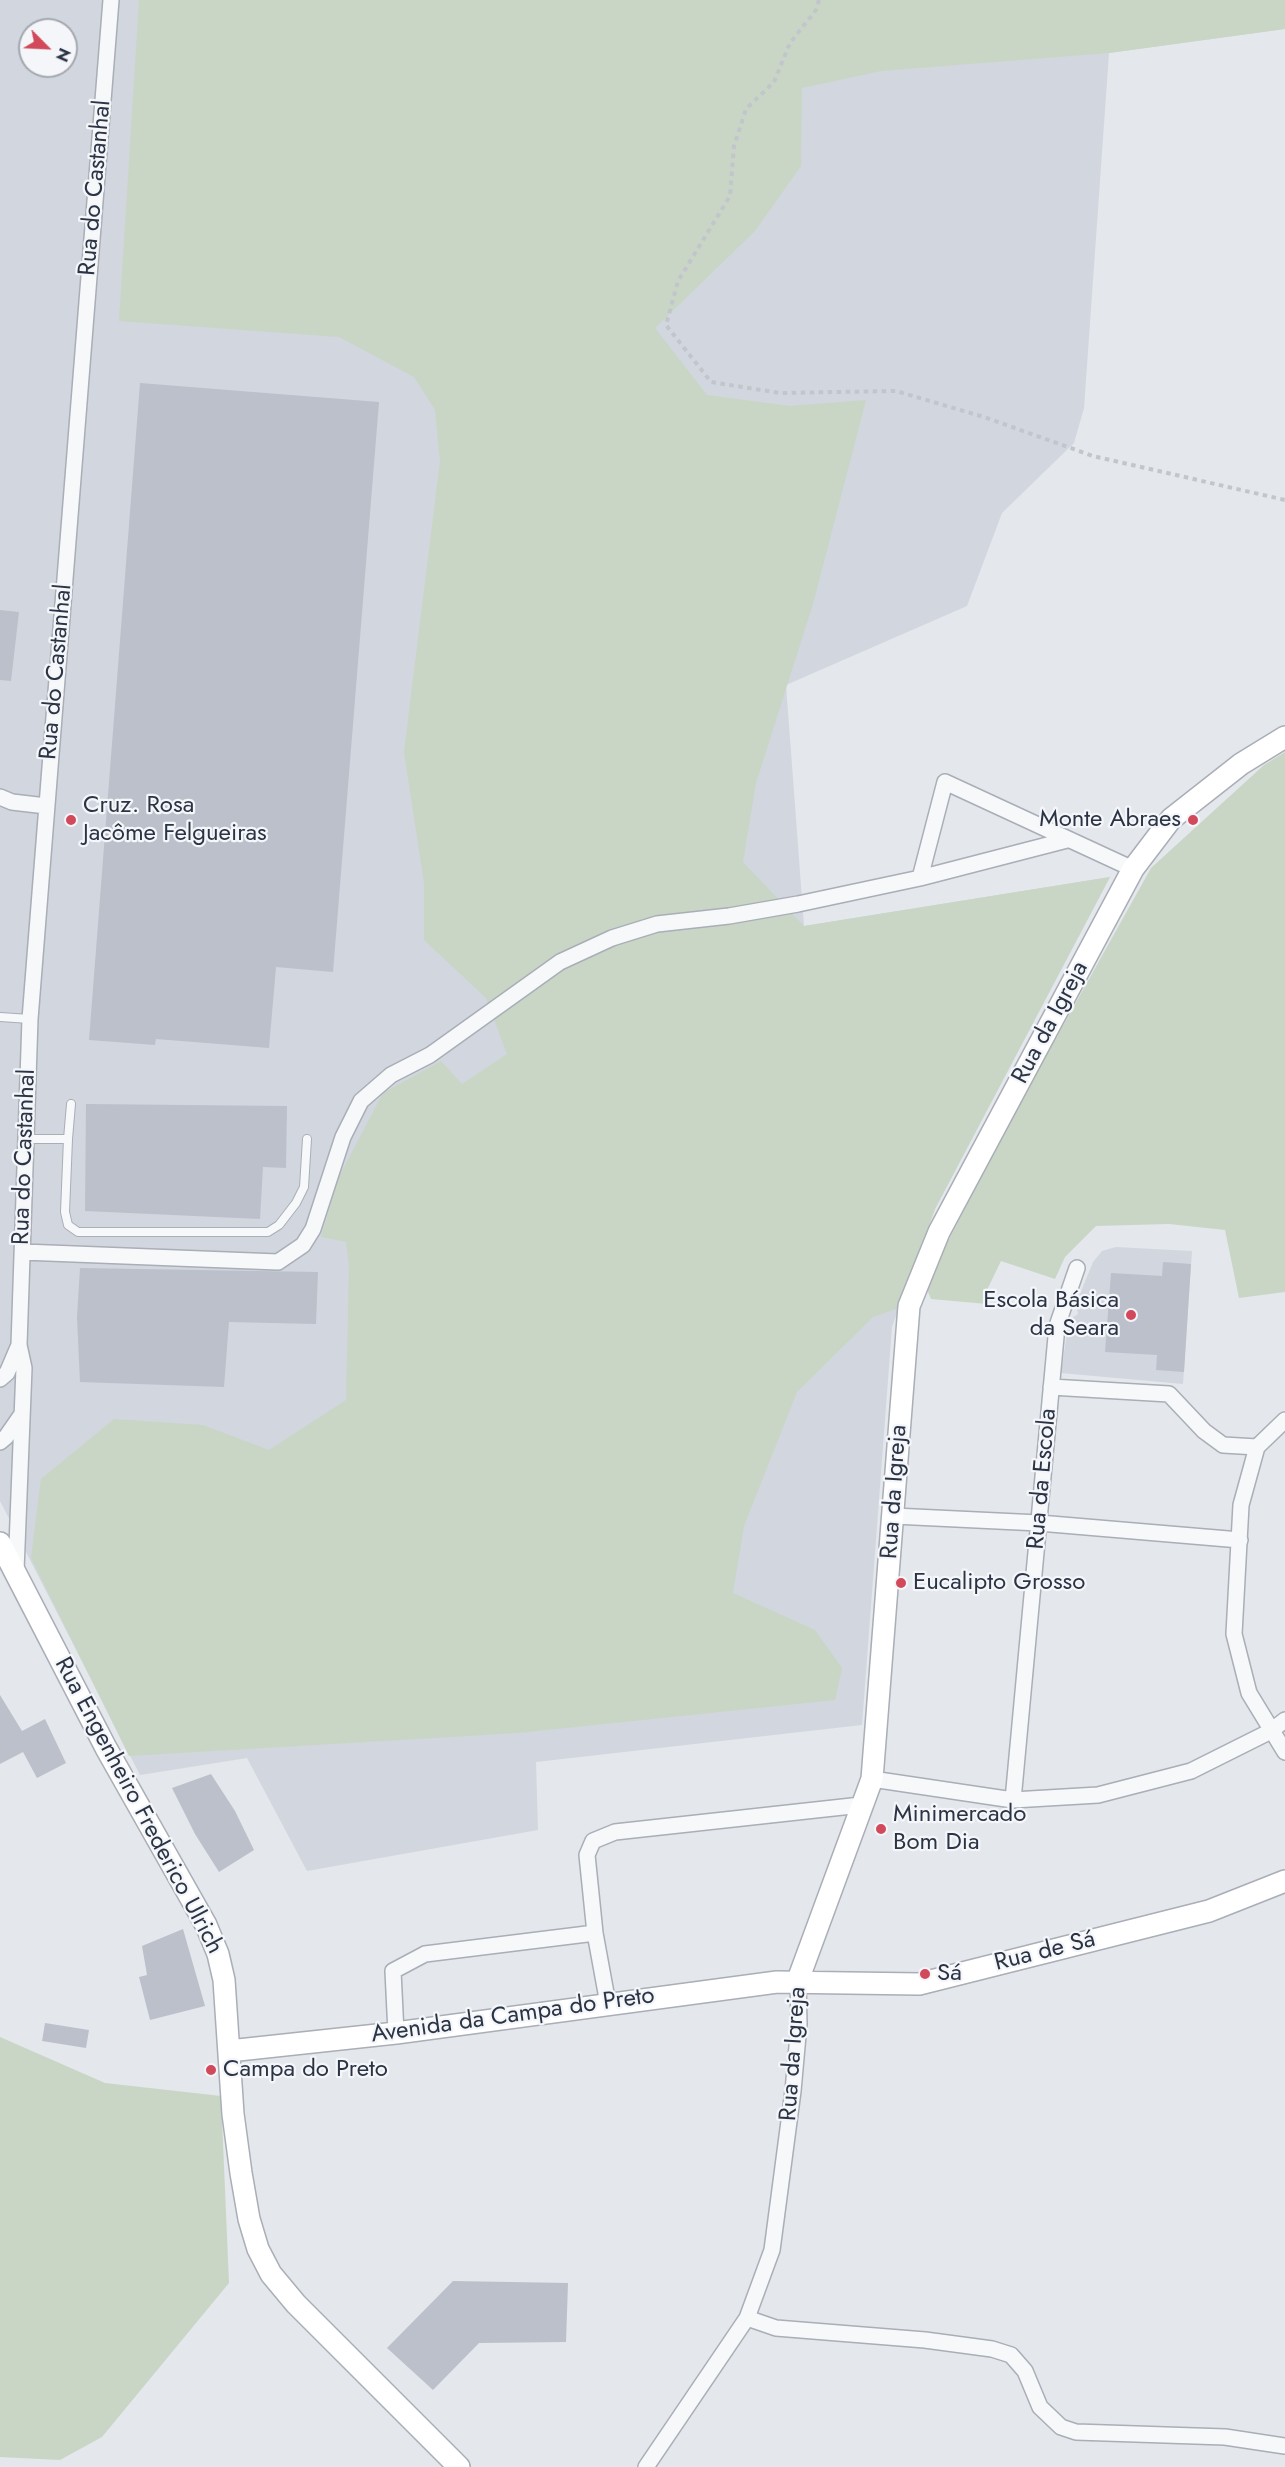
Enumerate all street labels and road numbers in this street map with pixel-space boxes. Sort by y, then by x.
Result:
street label: Rua do Castanhal [74,99,118,277]
street label: Rua do Castanhal [35,583,79,761]
street label: Rua da Igreja [1007,957,1095,1089]
street label: Rua do Castanhal [8,1069,42,1245]
street label: Rua da Escola [1022,1407,1064,1551]
street label: Rua da Igreja [876,1424,914,1560]
street label: Rua Engenheiro Frederico Ulrich [47,1653,229,1959]
street label: Rua de Sá [992,1926,1098,1978]
street label: Avenida da Campa do Preto [370,1982,656,2050]
street label: Rua da Igreja [775,1986,813,2122]

